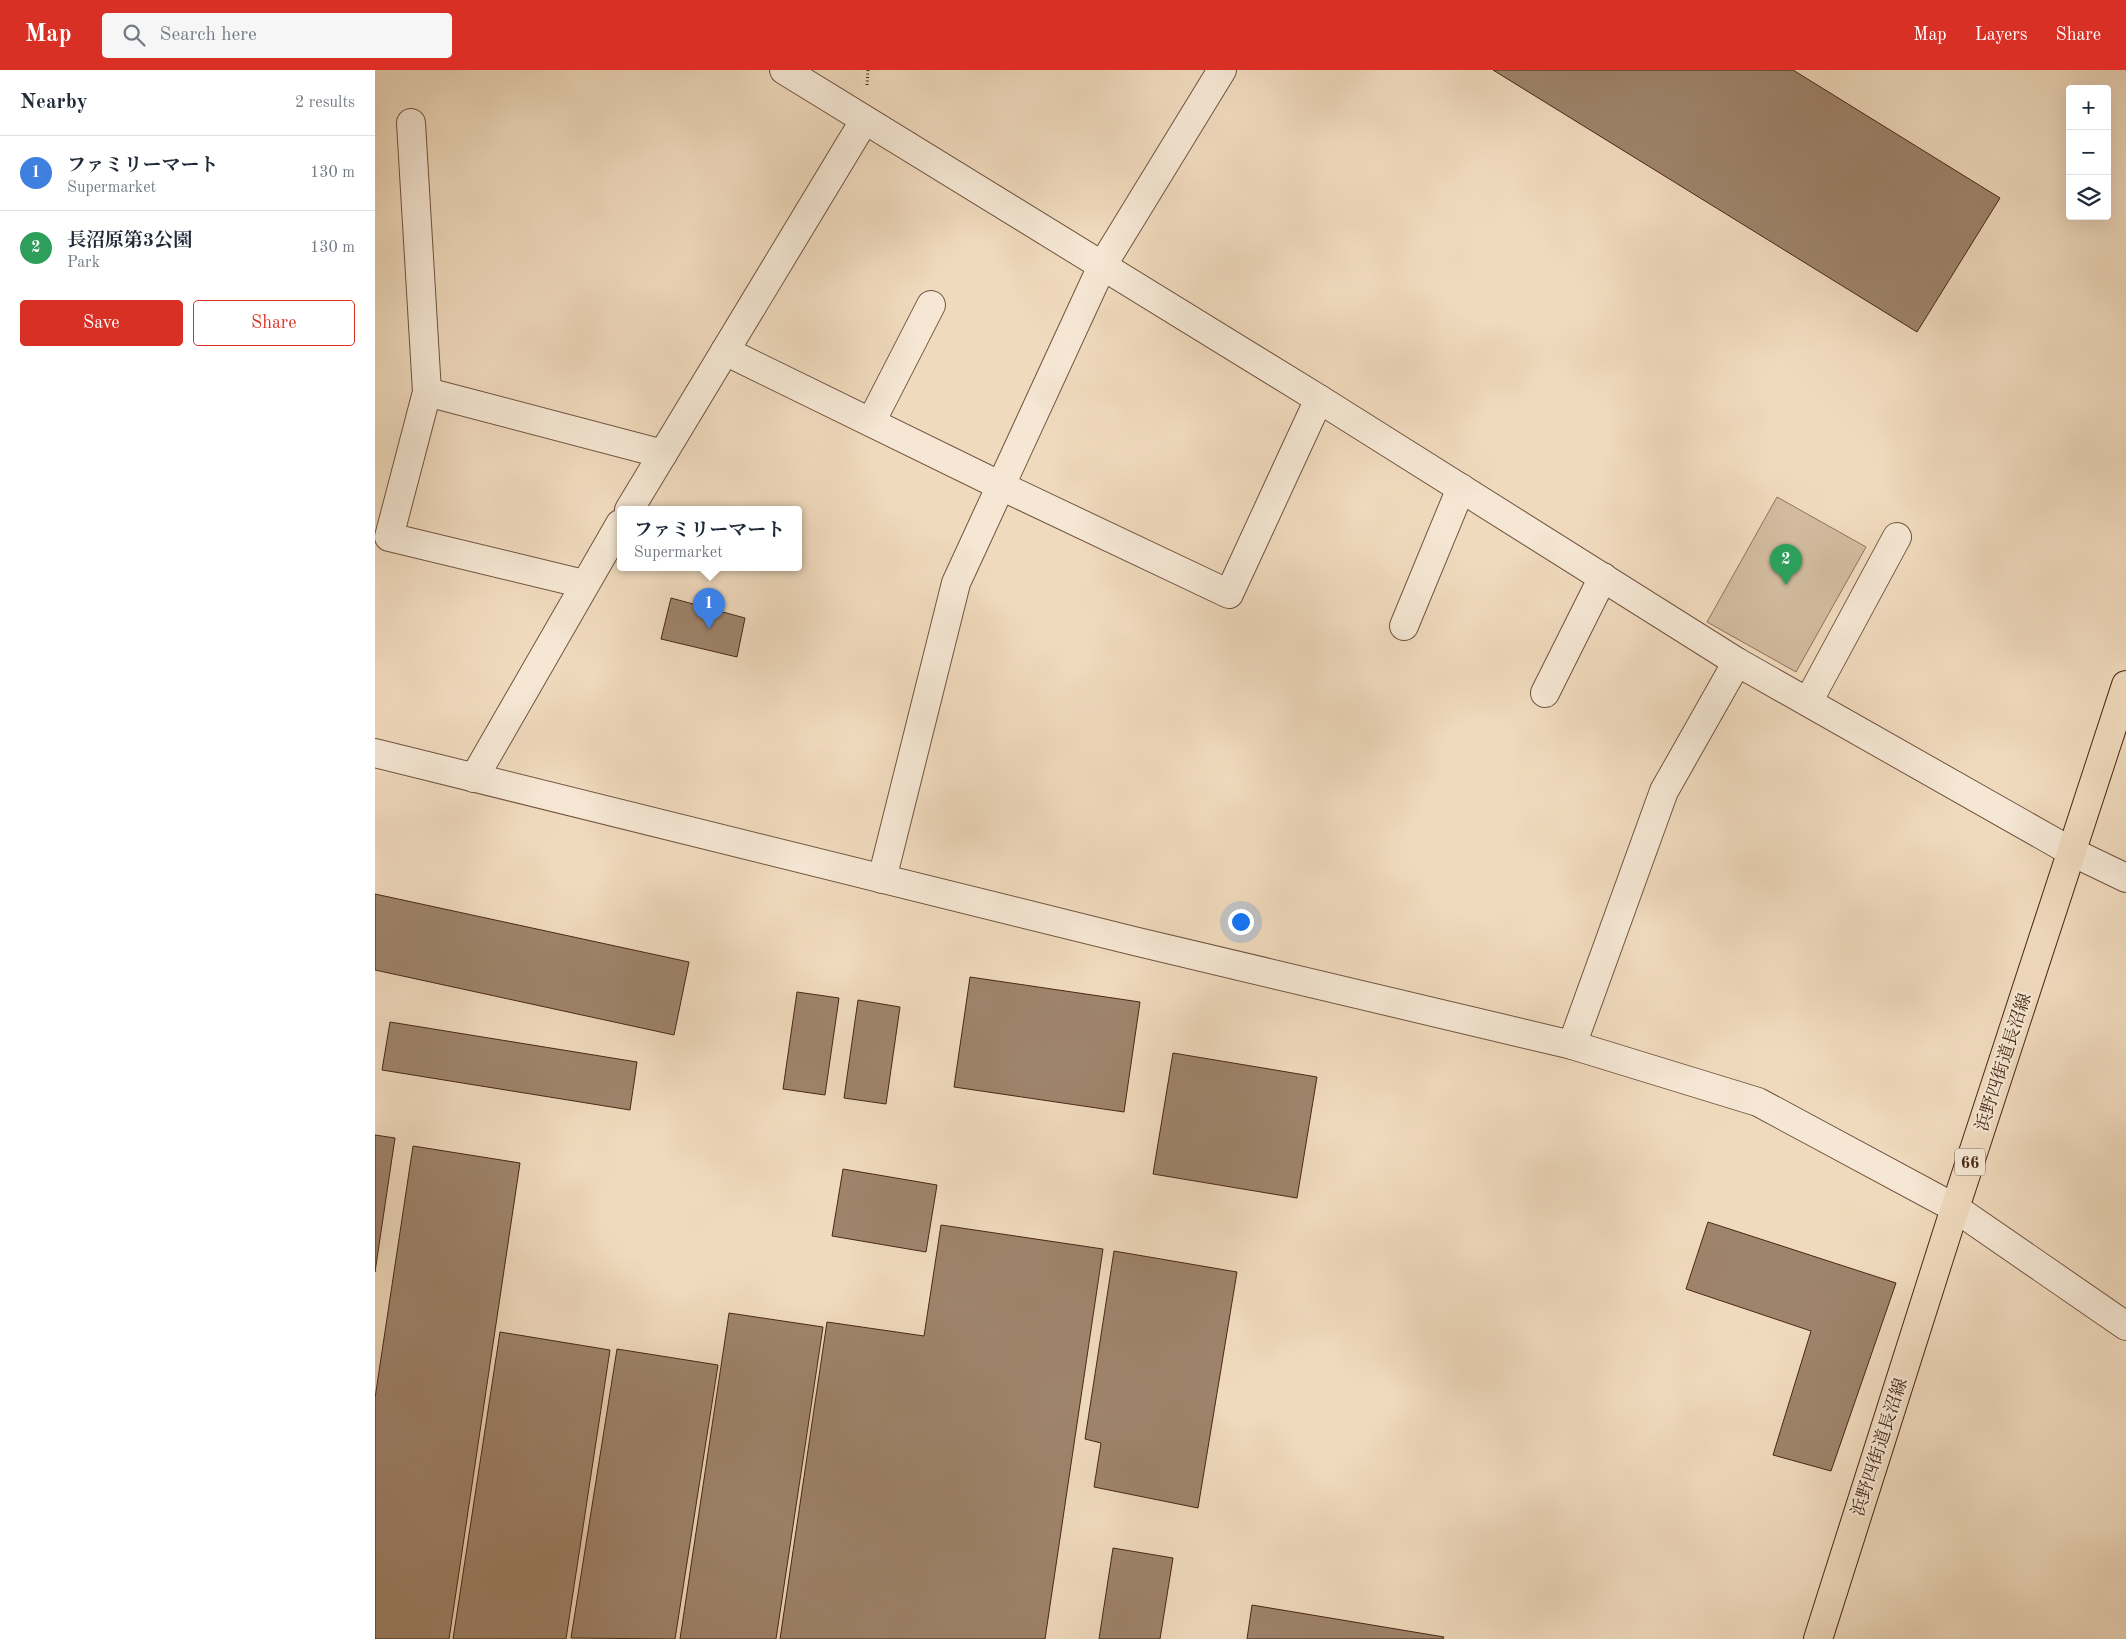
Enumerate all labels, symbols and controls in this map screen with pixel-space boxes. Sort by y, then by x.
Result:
search box [102,13,452,58]
icon: search [120,21,148,49]
text: Map [25,23,72,47]
text: Search here [160,26,257,45]
text: Map [1913,26,1947,44]
text: Layers [1975,26,2027,44]
text: Share [2055,26,2101,44]
map controls [2066,85,2111,220]
button: + [2066,85,2111,130]
text: Nearby [20,92,88,113]
text: 2 results [295,95,355,111]
button: − [2066,130,2111,175]
text: ファミリーマート [67,157,219,176]
text: 1 [31,165,41,181]
text: 130 m [310,165,355,181]
button: layers [2066,175,2111,220]
text: Supermarket [67,180,156,196]
text: 長沼原第3公園 [67,232,192,251]
text: 2 [31,240,41,256]
text: 130 m [310,240,355,256]
text: Park [67,255,100,271]
button: Save [20,300,183,346]
button: Share [193,300,355,346]
popup [617,506,802,571]
text: ファミリーマート [634,522,785,541]
pin: 2 [1770,544,1802,585]
text: Supermarket [634,545,723,561]
pin: 1 [693,588,725,629]
your location [1228,909,1254,935]
street label: 浜野四街道長沼線 [1971,990,2035,1134]
road number: 66 [1955,1148,1985,1176]
street label: 浜野四街道長沼線 [1847,1375,1911,1519]

